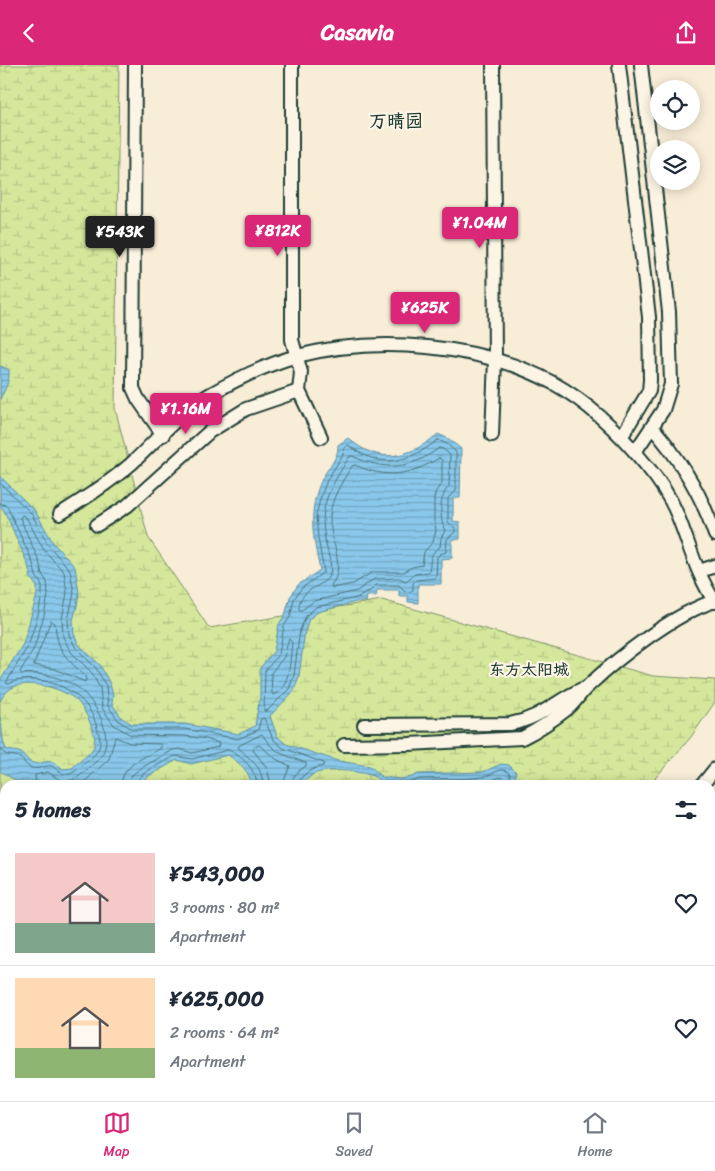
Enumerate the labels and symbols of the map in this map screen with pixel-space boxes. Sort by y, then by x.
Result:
district label: 万晴园 [369,105,423,137]
pin: ¥1.04M [439,207,521,249]
pin: ¥543K [85,215,155,258]
pin: ¥812K [243,215,313,257]
pin: ¥625K [390,291,460,334]
pin: ¥1.16M [145,393,227,435]
district label: 东方太阳城 [489,655,569,684]

